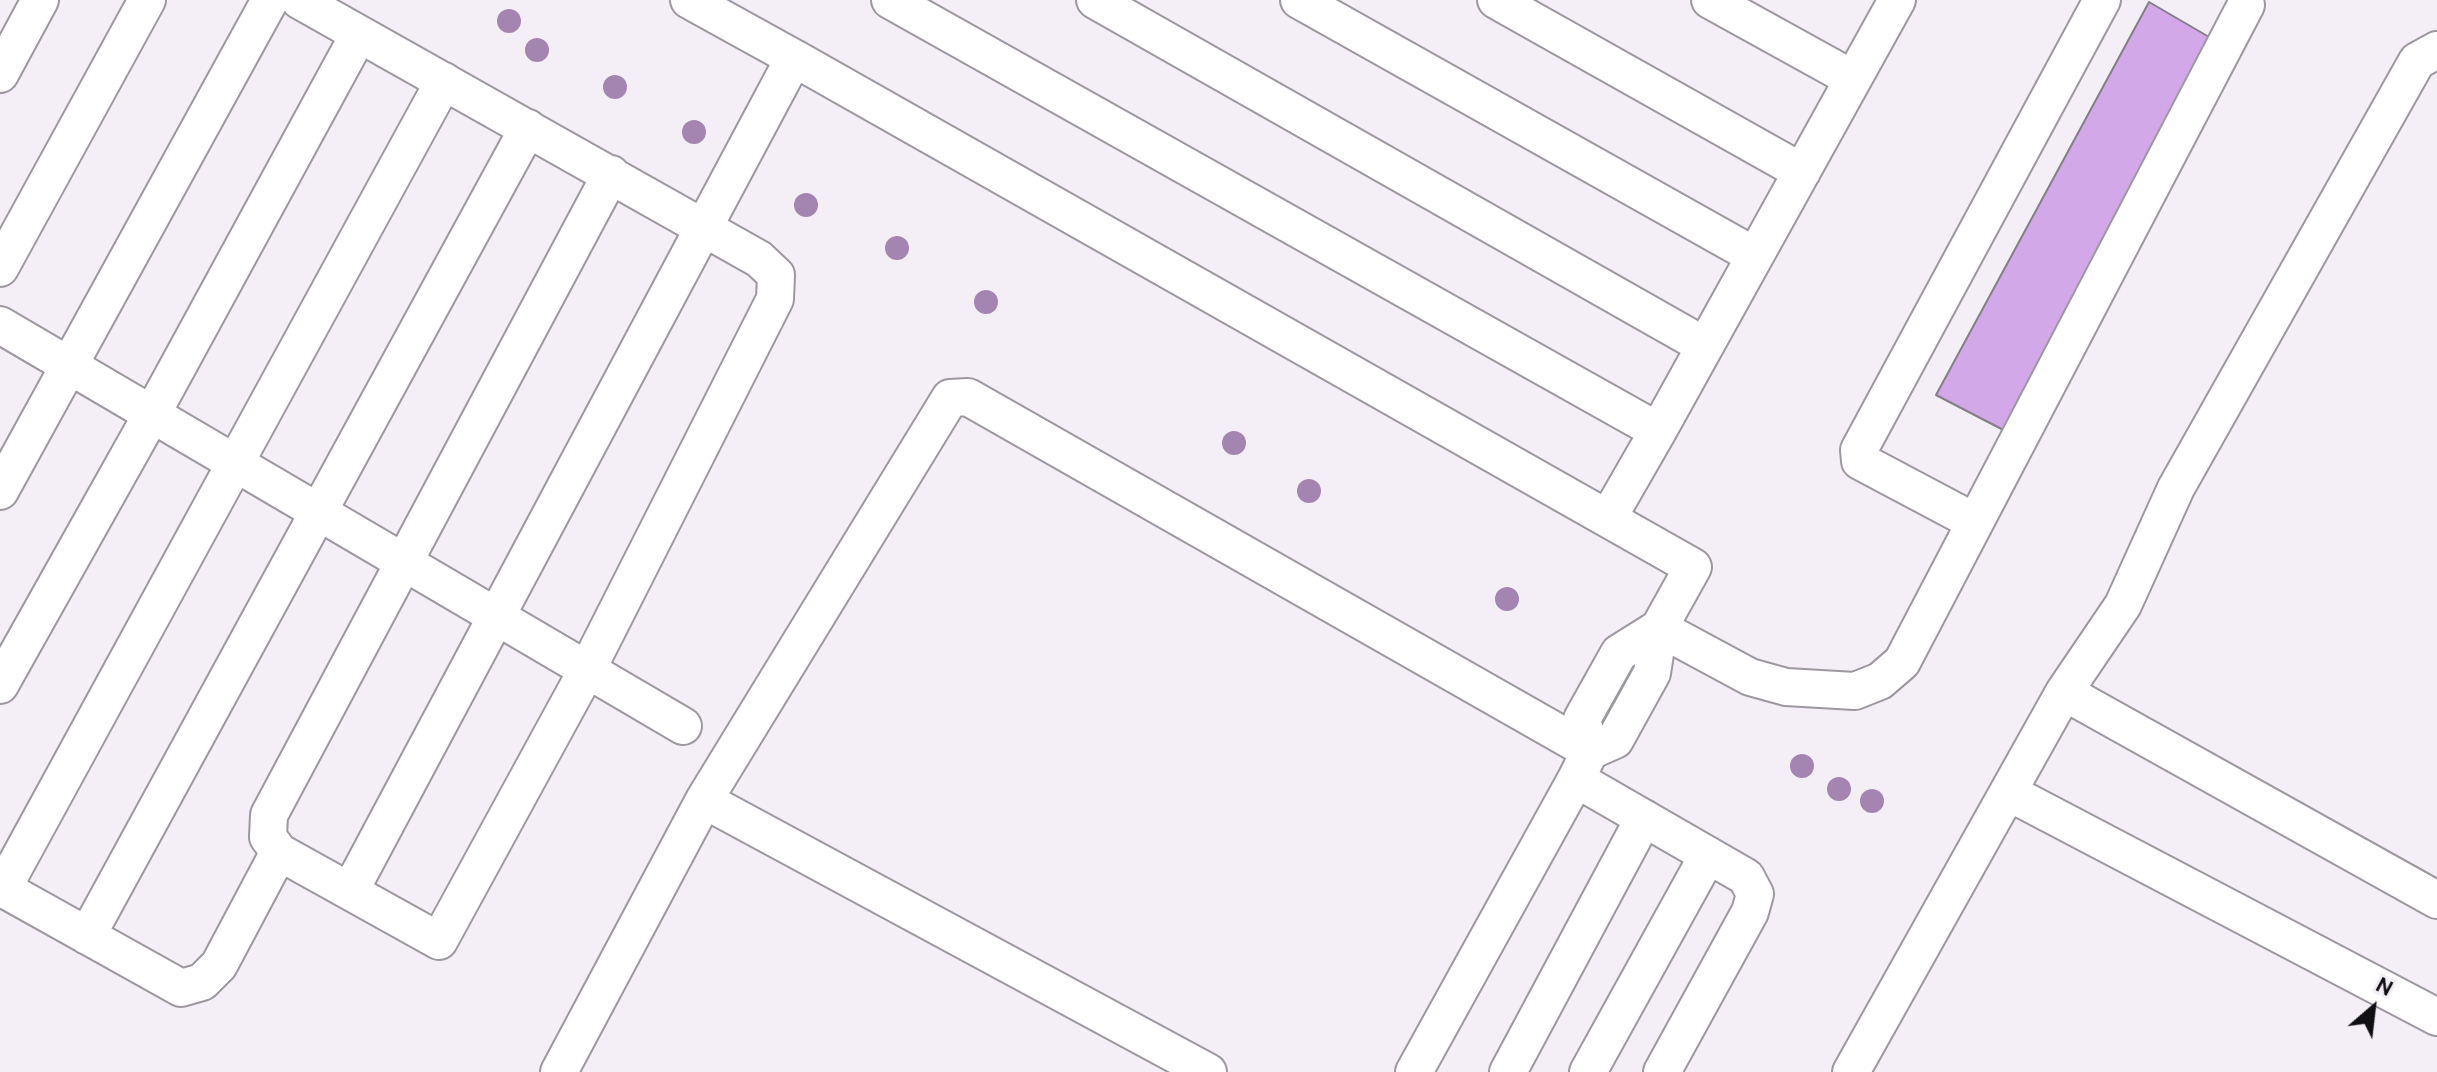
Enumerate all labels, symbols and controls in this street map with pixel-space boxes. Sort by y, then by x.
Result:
north arrow [2333,968,2413,1048]
text: N [2371,971,2398,1002]

